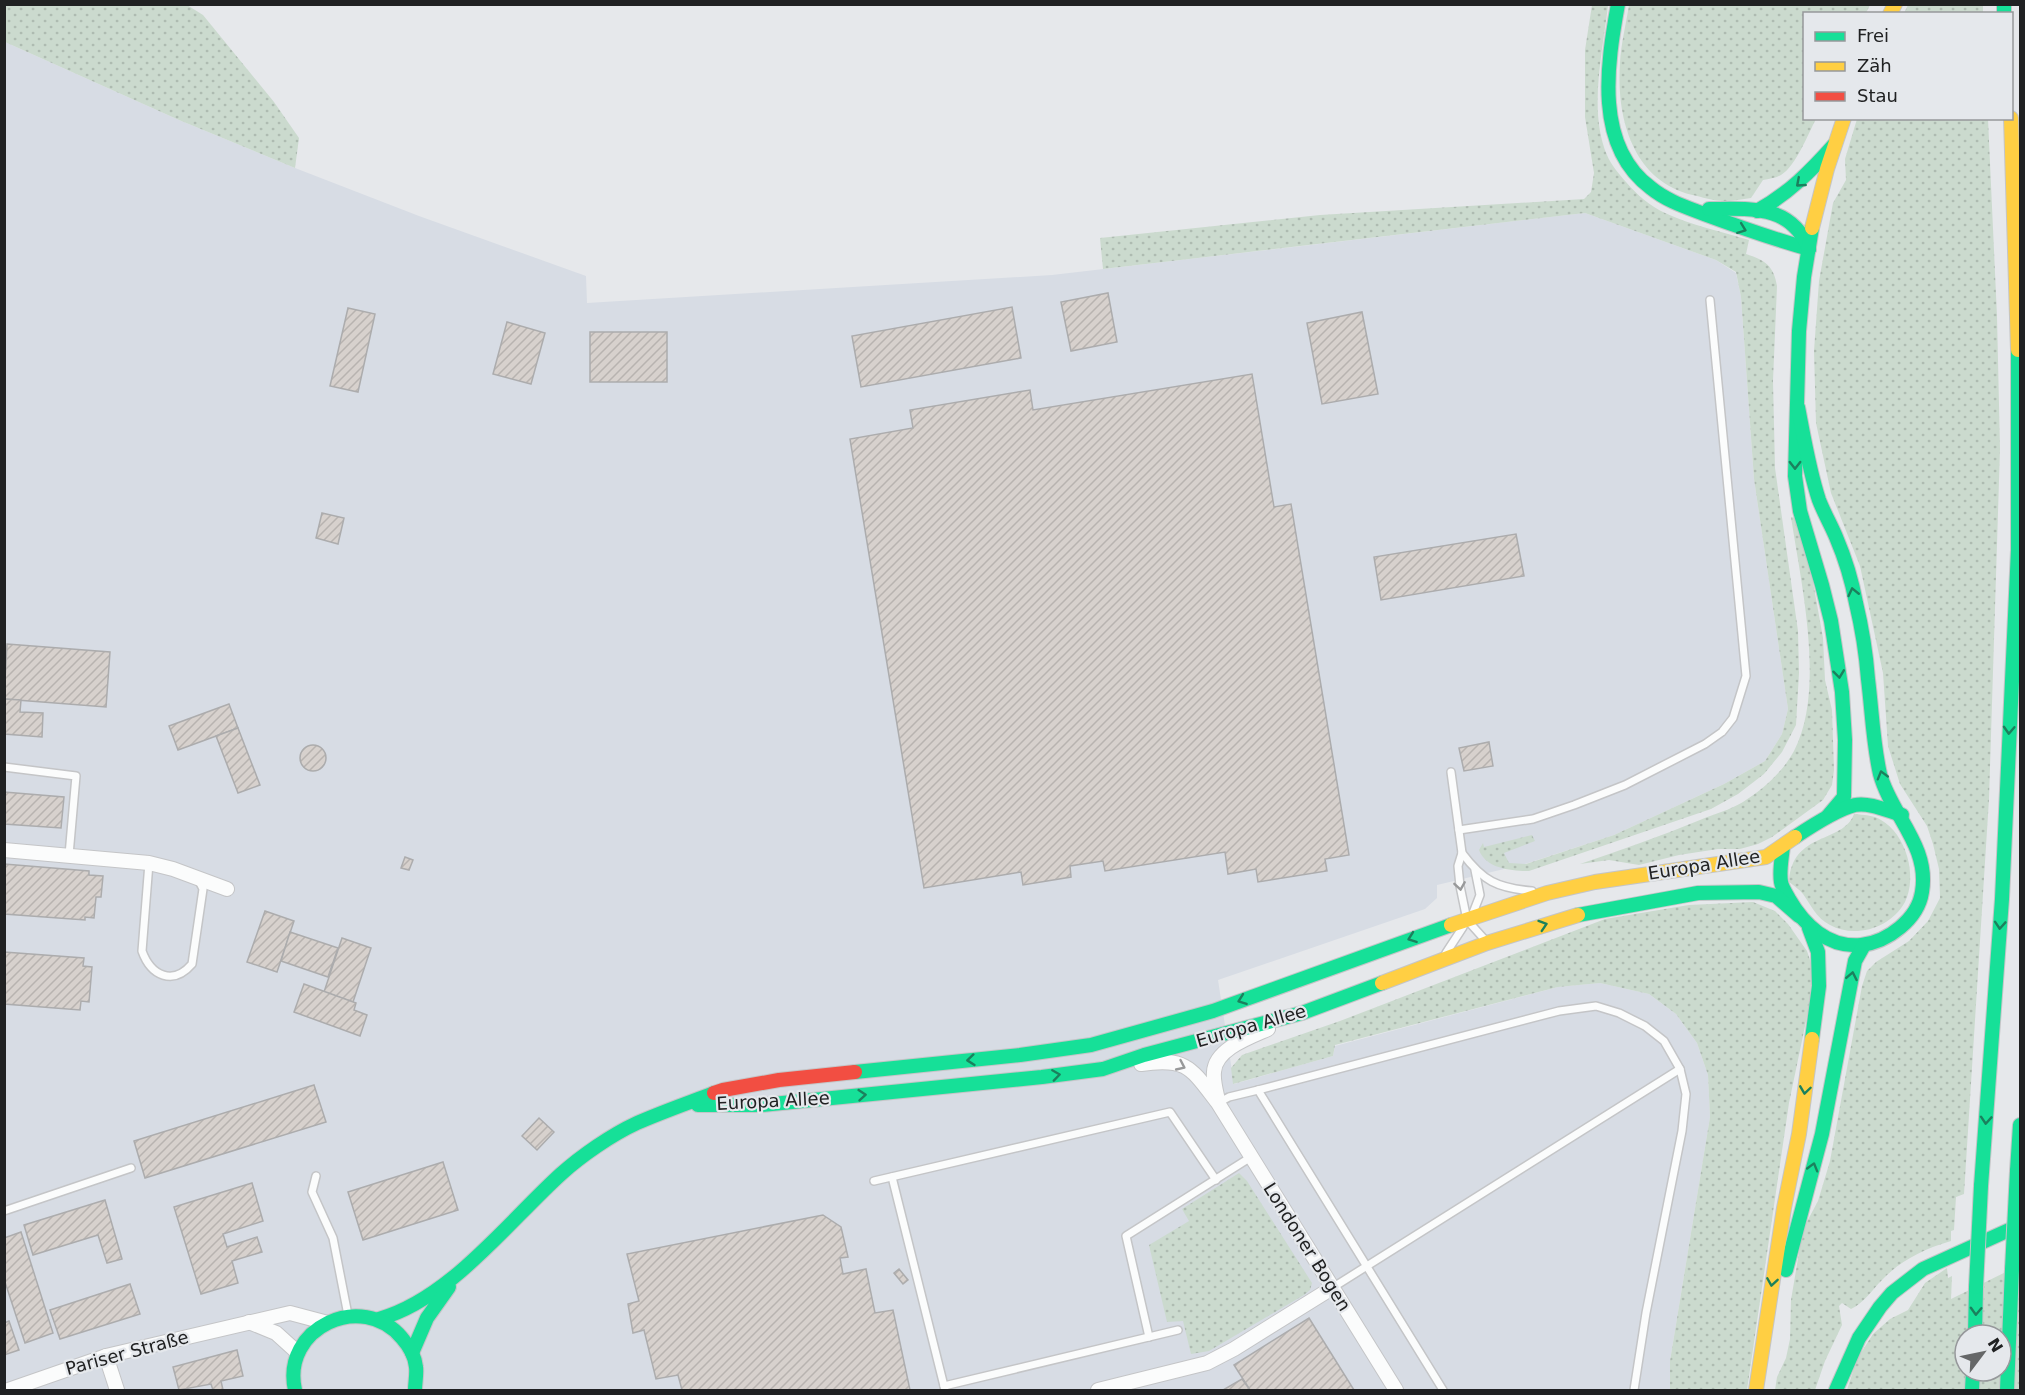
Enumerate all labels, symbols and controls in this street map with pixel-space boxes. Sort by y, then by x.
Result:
legend [1803,12,2013,120]
text: Frei [1857,25,1889,46]
text: Zäh [1857,55,1892,76]
text: Stau [1857,85,1898,106]
one-way arrow [1796,176,1806,187]
one-way arrow [1736,222,1747,234]
one-way arrow [1789,460,1801,469]
one-way arrow [1848,587,1861,597]
one-way arrow [1832,670,1844,679]
one-way arrow [2003,726,2016,735]
one-way arrow [1877,771,1889,781]
street label: Europa Allee [1646,845,1762,884]
one-way arrow [1454,882,1466,891]
one-way arrow [1537,920,1548,932]
one-way arrow [1994,921,2007,930]
one-way arrow [1407,931,1418,944]
one-way arrow [1845,971,1858,981]
one-way arrow [1237,993,1248,1006]
street label: Europa Allee [1193,1000,1308,1051]
one-way arrow [966,1053,975,1066]
one-way arrow [1174,1059,1185,1071]
one-way arrow [1051,1070,1060,1082]
one-way arrow [1800,1085,1812,1095]
street label: Europa Allee [716,1087,830,1114]
one-way arrow [857,1089,866,1102]
one-way arrow [1980,1115,1993,1124]
one-way arrow [1805,1162,1818,1172]
street label: Londoner Bogen [1259,1179,1355,1315]
one-way arrow [1766,1277,1778,1287]
one-way arrow [1969,1306,1982,1315]
north arrow [1953,1323,2013,1383]
street label: Pariser Straße [63,1326,191,1379]
text: N [1984,1335,2007,1356]

